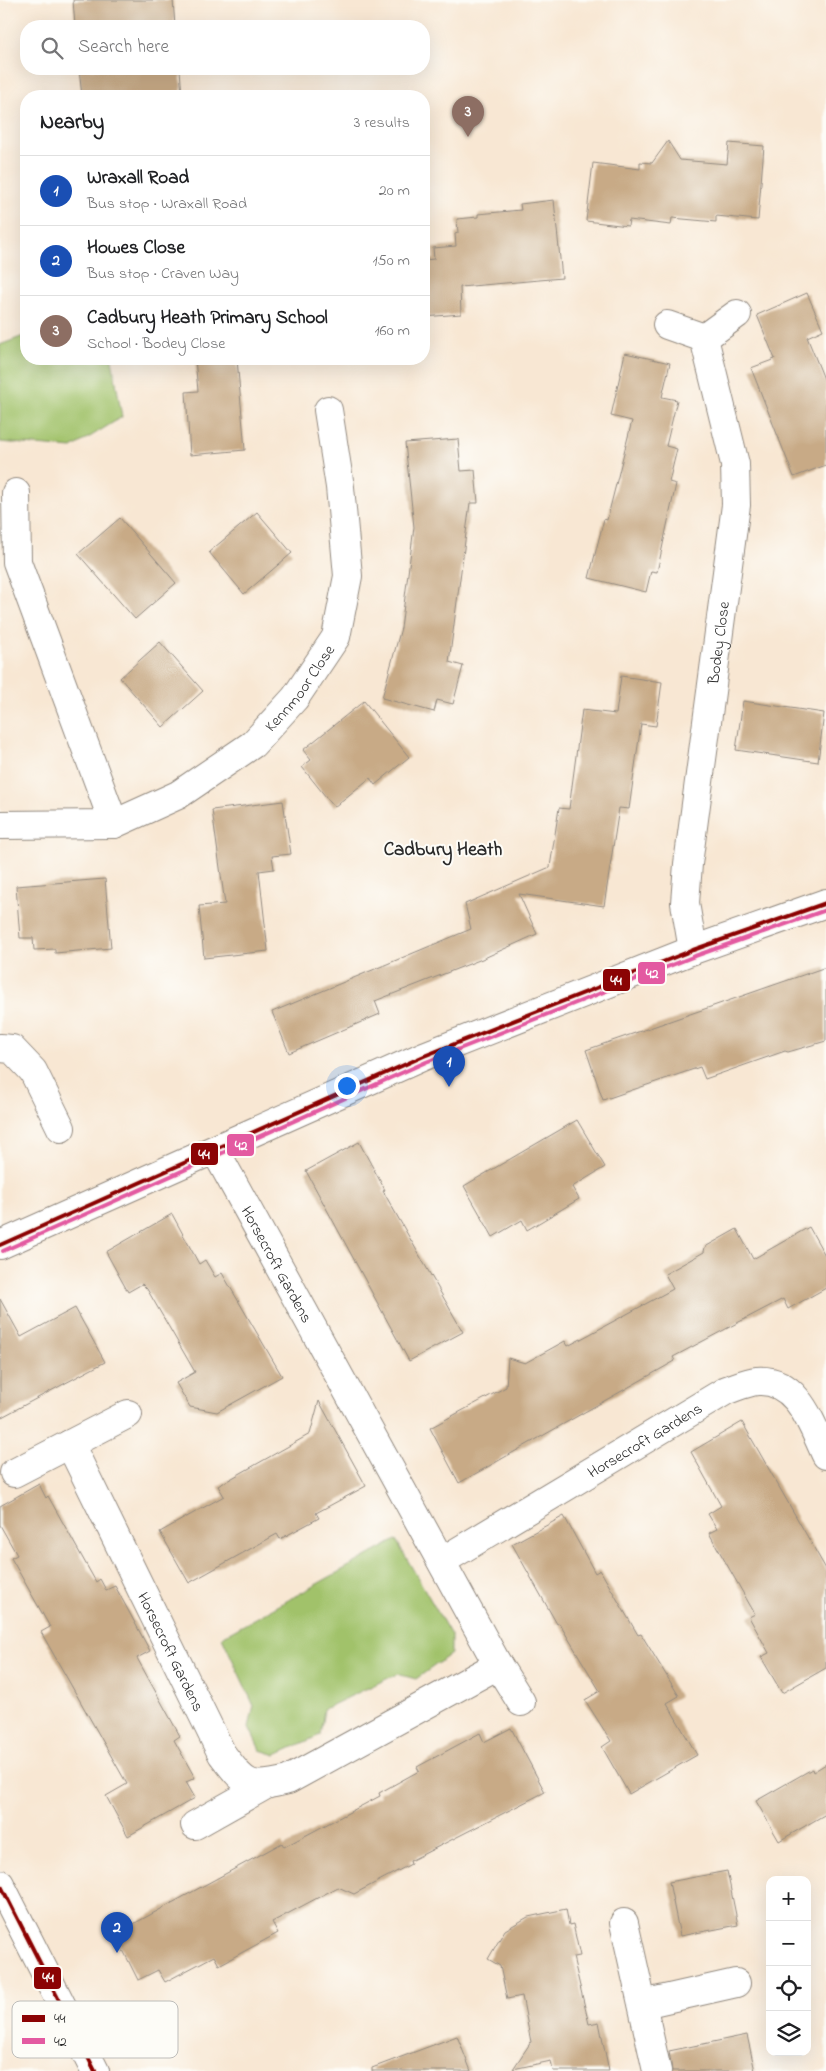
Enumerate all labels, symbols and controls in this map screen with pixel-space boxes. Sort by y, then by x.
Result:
search box [20,20,430,75]
icon: search [38,34,66,62]
text: Search here [78,34,169,61]
pin: 3 [452,96,484,137]
text: Nearby [40,108,104,138]
text: 3 results [354,111,410,135]
text: Wraxall Road [87,165,189,192]
text: 1 [53,179,59,203]
text: 20 m [379,179,410,203]
text: Bus stop · Wraxall Road [87,192,247,216]
text: Howes Close [87,235,185,262]
text: 2 [52,249,60,273]
text: 150 m [372,249,410,273]
text: Bus stop · Craven Way [87,262,239,286]
text: Cadbury Heath Primary School [87,305,328,332]
text: 3 [53,319,59,343]
text: 160 m [375,319,410,343]
text: School · Bodey Close [87,332,225,356]
street label: Bodey Close [702,599,737,687]
street label: Kennmoor Close [260,640,342,738]
district label: Cadbury Heath [384,837,502,866]
line badge: 42 [637,961,666,985]
text: 42 [645,964,658,985]
line badge: 44 [602,968,631,992]
text: 44 [609,971,622,992]
pin: 1 [433,1046,465,1087]
your location [334,1073,360,1099]
line badge: 42 [226,1133,255,1157]
text: 42 [234,1136,247,1157]
line badge: 44 [190,1142,219,1166]
text: 44 [197,1145,210,1166]
street label: Horsecroft Gardens [234,1202,318,1328]
street label: Horsecroft Gardens [583,1397,707,1485]
street label: Horsecroft Gardens [130,1588,209,1716]
map controls [766,1876,811,2056]
button: + [766,1876,811,1921]
pin: 2 [101,1912,133,1953]
button: − [766,1921,811,1966]
line badge: 44 [33,1966,62,1990]
button: locate [766,1966,811,2011]
text: 44 [41,1968,54,1989]
legend [12,2001,178,2058]
text: 44 [54,2009,66,2030]
button: layers [766,2011,811,2056]
text: 42 [54,2032,67,2053]

